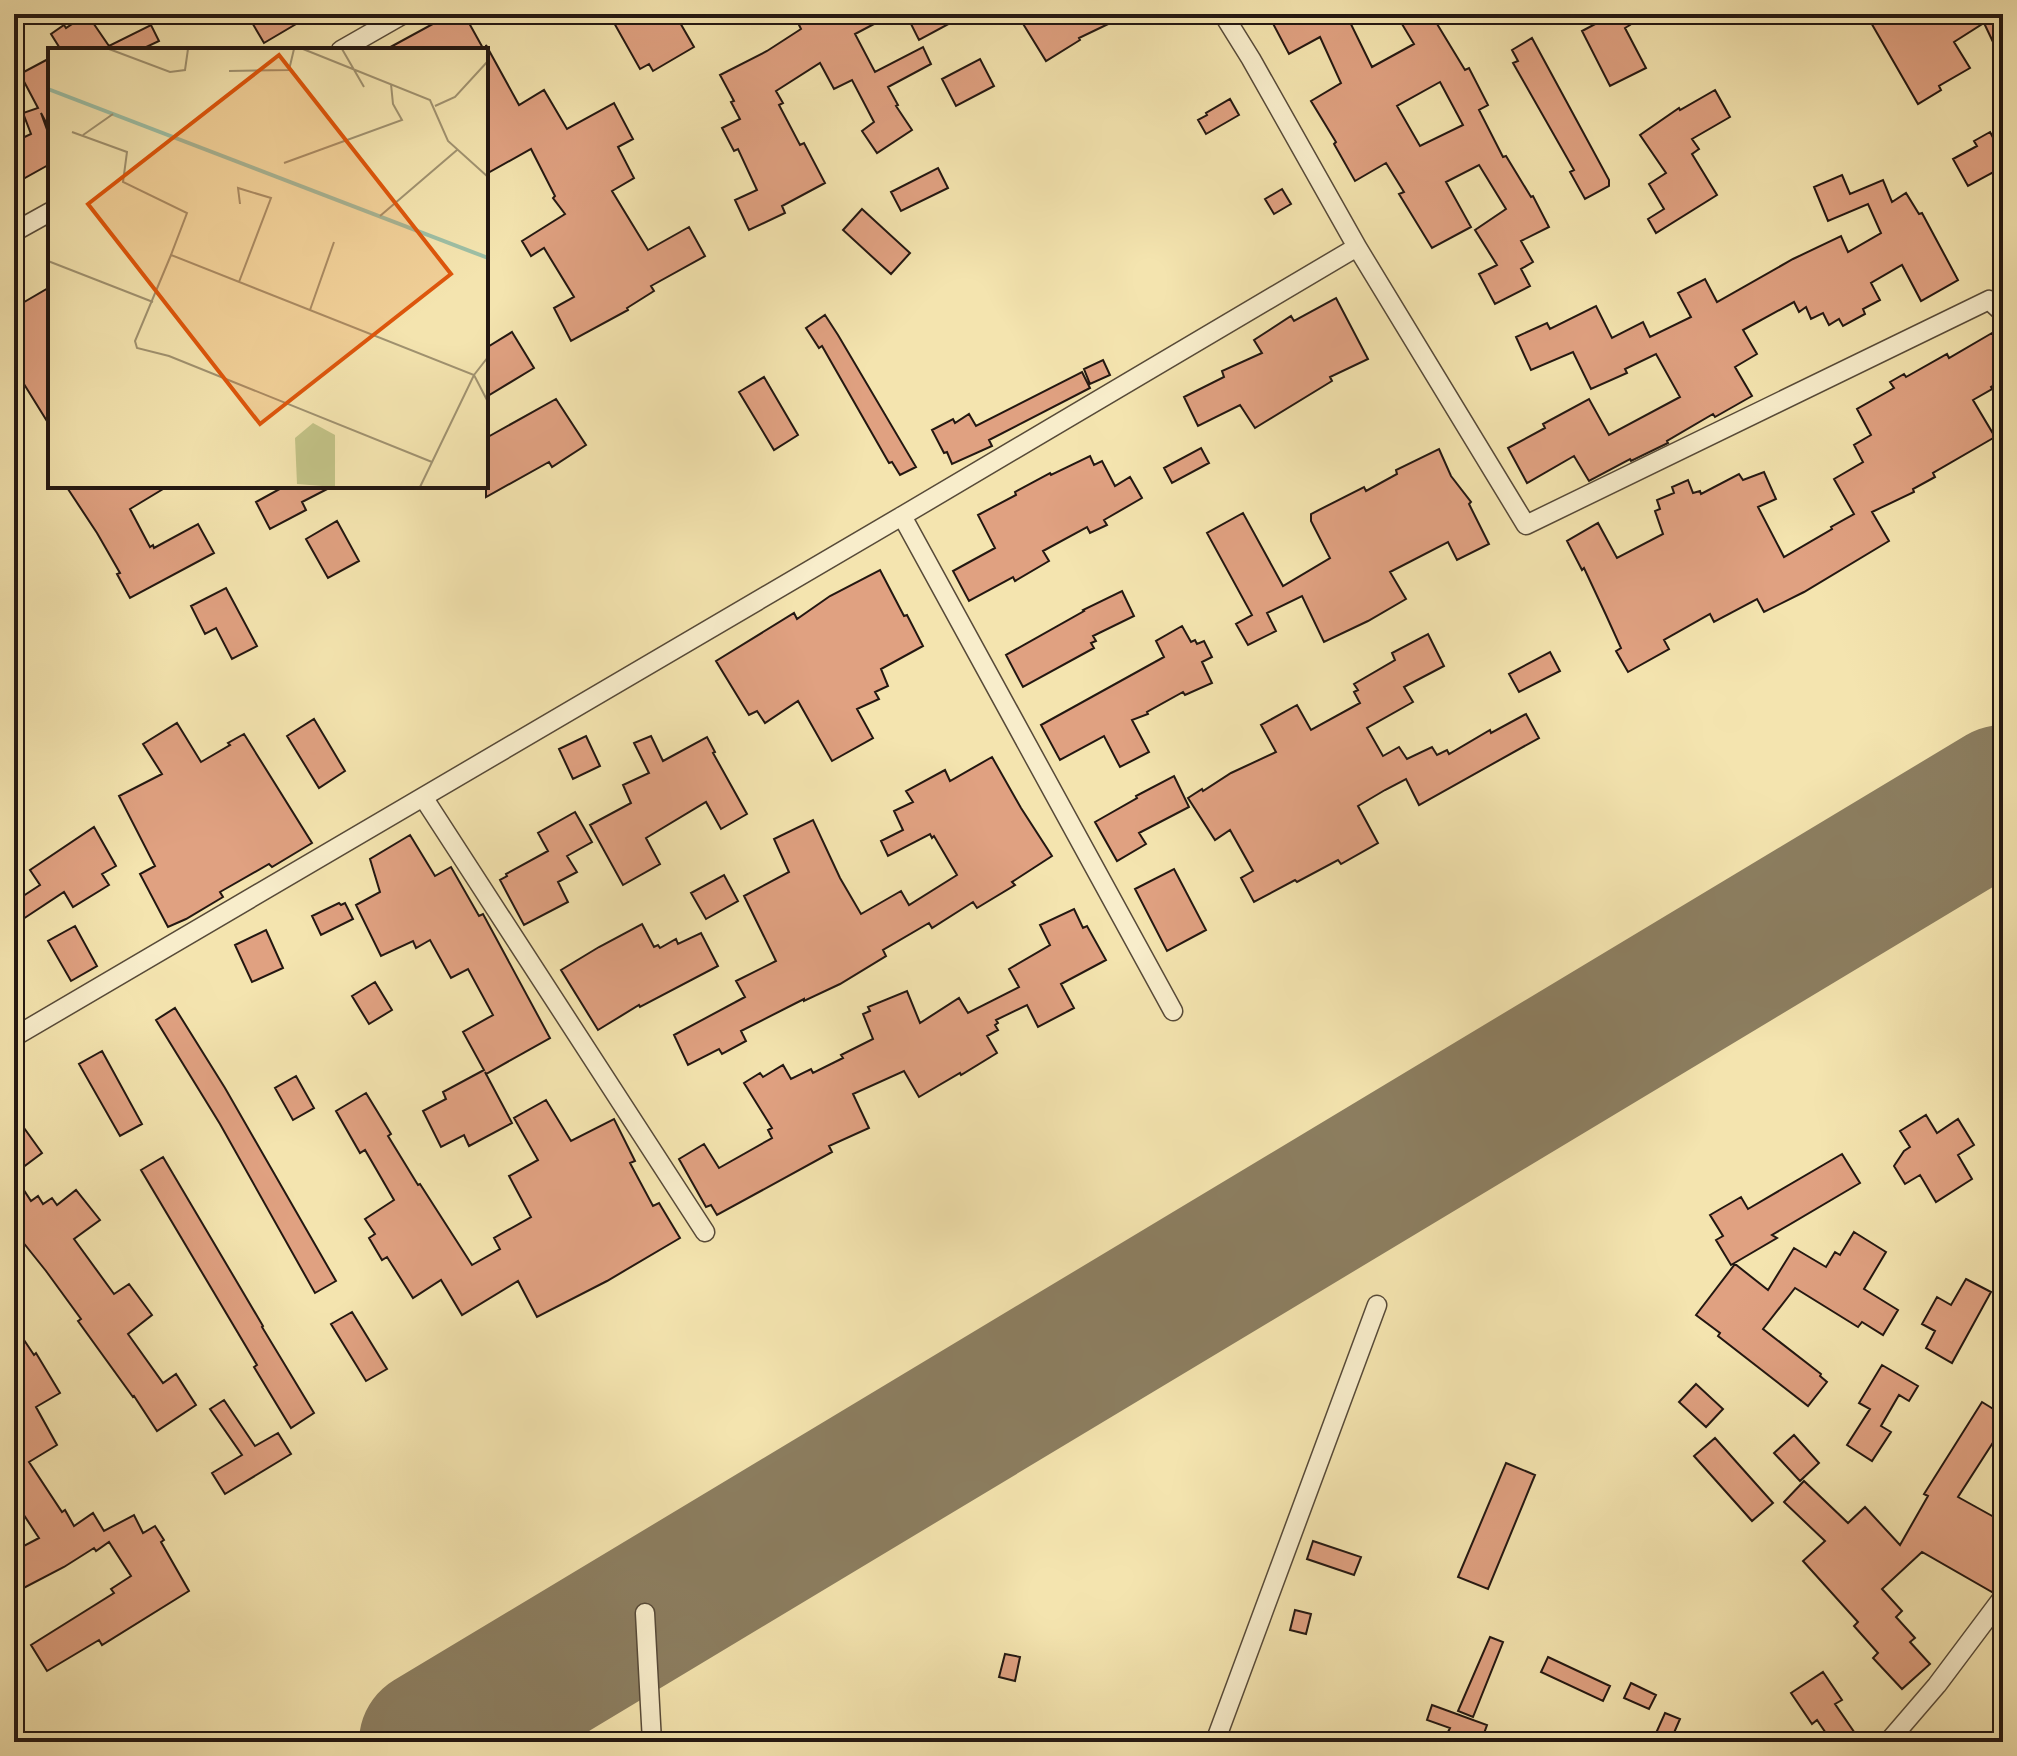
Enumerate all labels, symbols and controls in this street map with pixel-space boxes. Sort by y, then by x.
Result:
inset map [48,48,488,488]

